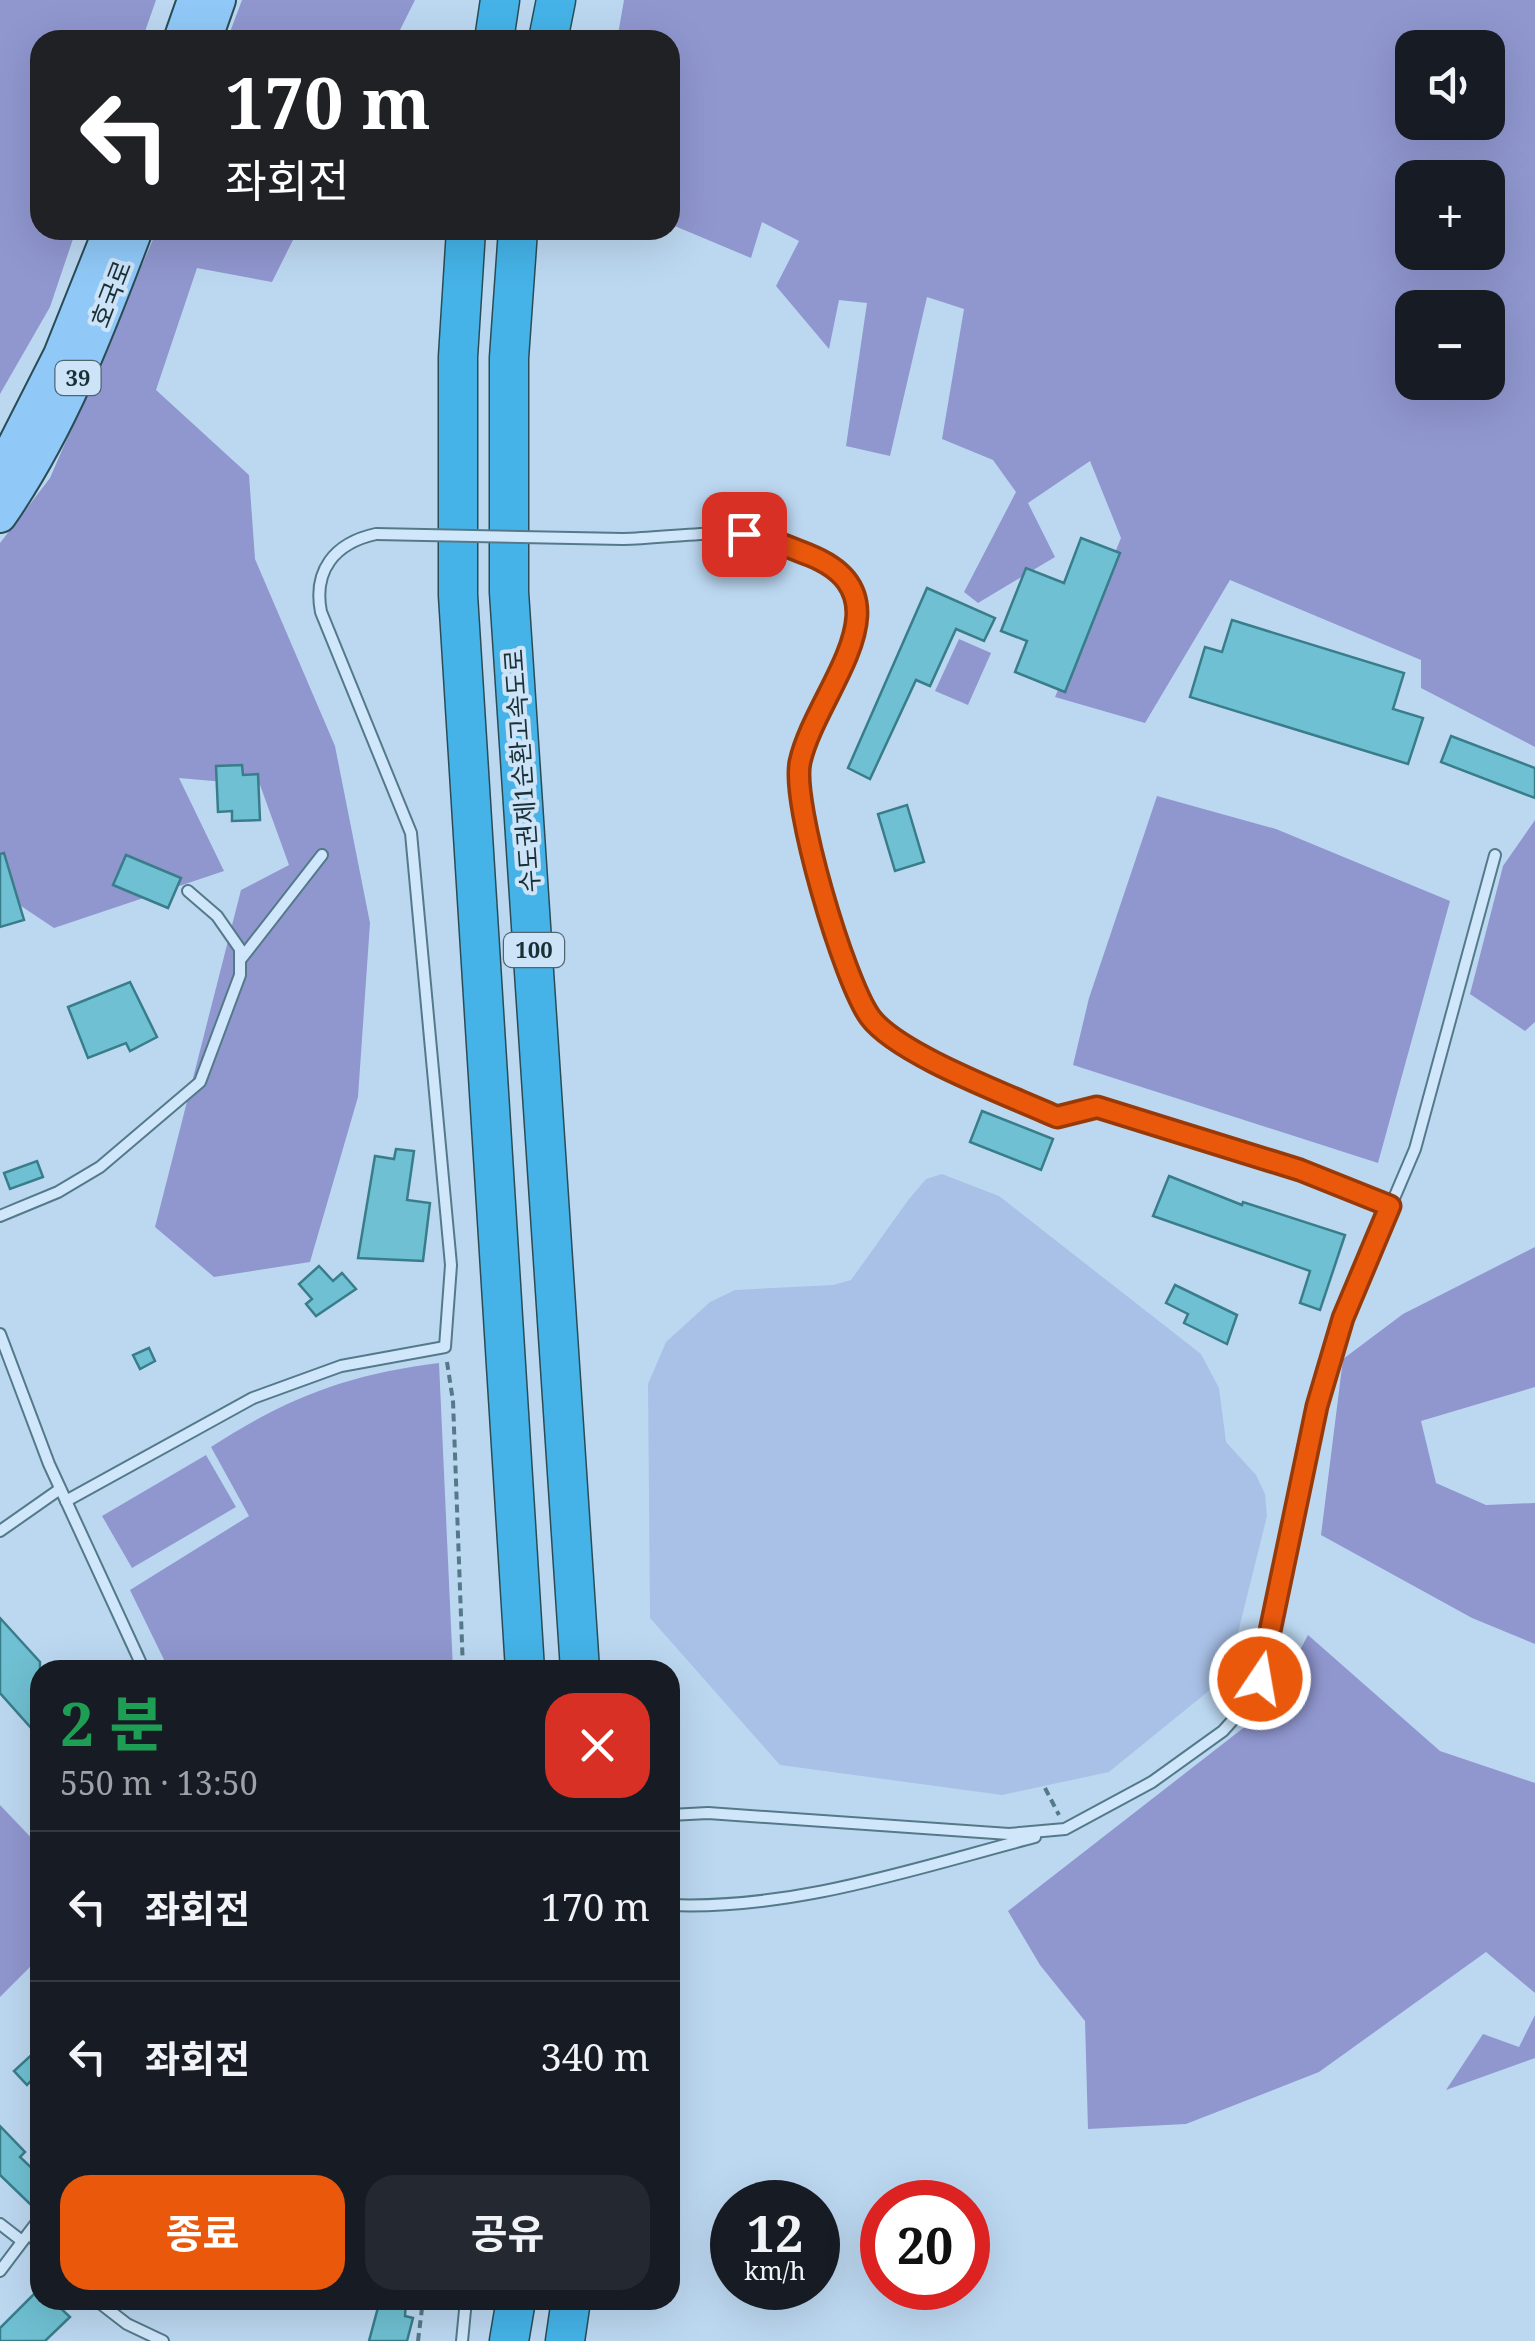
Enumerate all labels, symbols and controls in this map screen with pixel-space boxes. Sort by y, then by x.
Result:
map controls [1395,30,1505,400]
button: sound [1395,30,1505,140]
text: 170 m [225,54,431,150]
icon: left [60,70,190,200]
text: 좌회전 [225,149,349,210]
button: + [1395,160,1505,270]
street label: 호국로 [82,255,138,332]
button: − [1395,290,1505,400]
road number: 39 [56,361,100,395]
pin [702,492,787,577]
icon: arrive [717,507,772,562]
street label: 수도권제1순환고속도로 [496,648,546,894]
road number: 100 [504,933,564,967]
position arrow [1208,1627,1312,1731]
text: 2 분 [60,1682,165,1764]
button: close [545,1693,650,1798]
text: 550 m · 13:50 [60,1761,258,1804]
icon: left [60,1879,115,1934]
text: 170 m [540,1880,650,1932]
text: 좌회전 [145,1882,250,1934]
icon: left [60,2029,115,2084]
text: 340 m [540,2030,650,2082]
text: 좌회전 [145,2032,250,2084]
button: 종료 [60,2175,345,2290]
button: 공유 [365,2175,650,2290]
speed limit sign: 20 [860,2180,990,2310]
text: 12 [747,2199,803,2267]
text: km/h [744,2253,806,2287]

